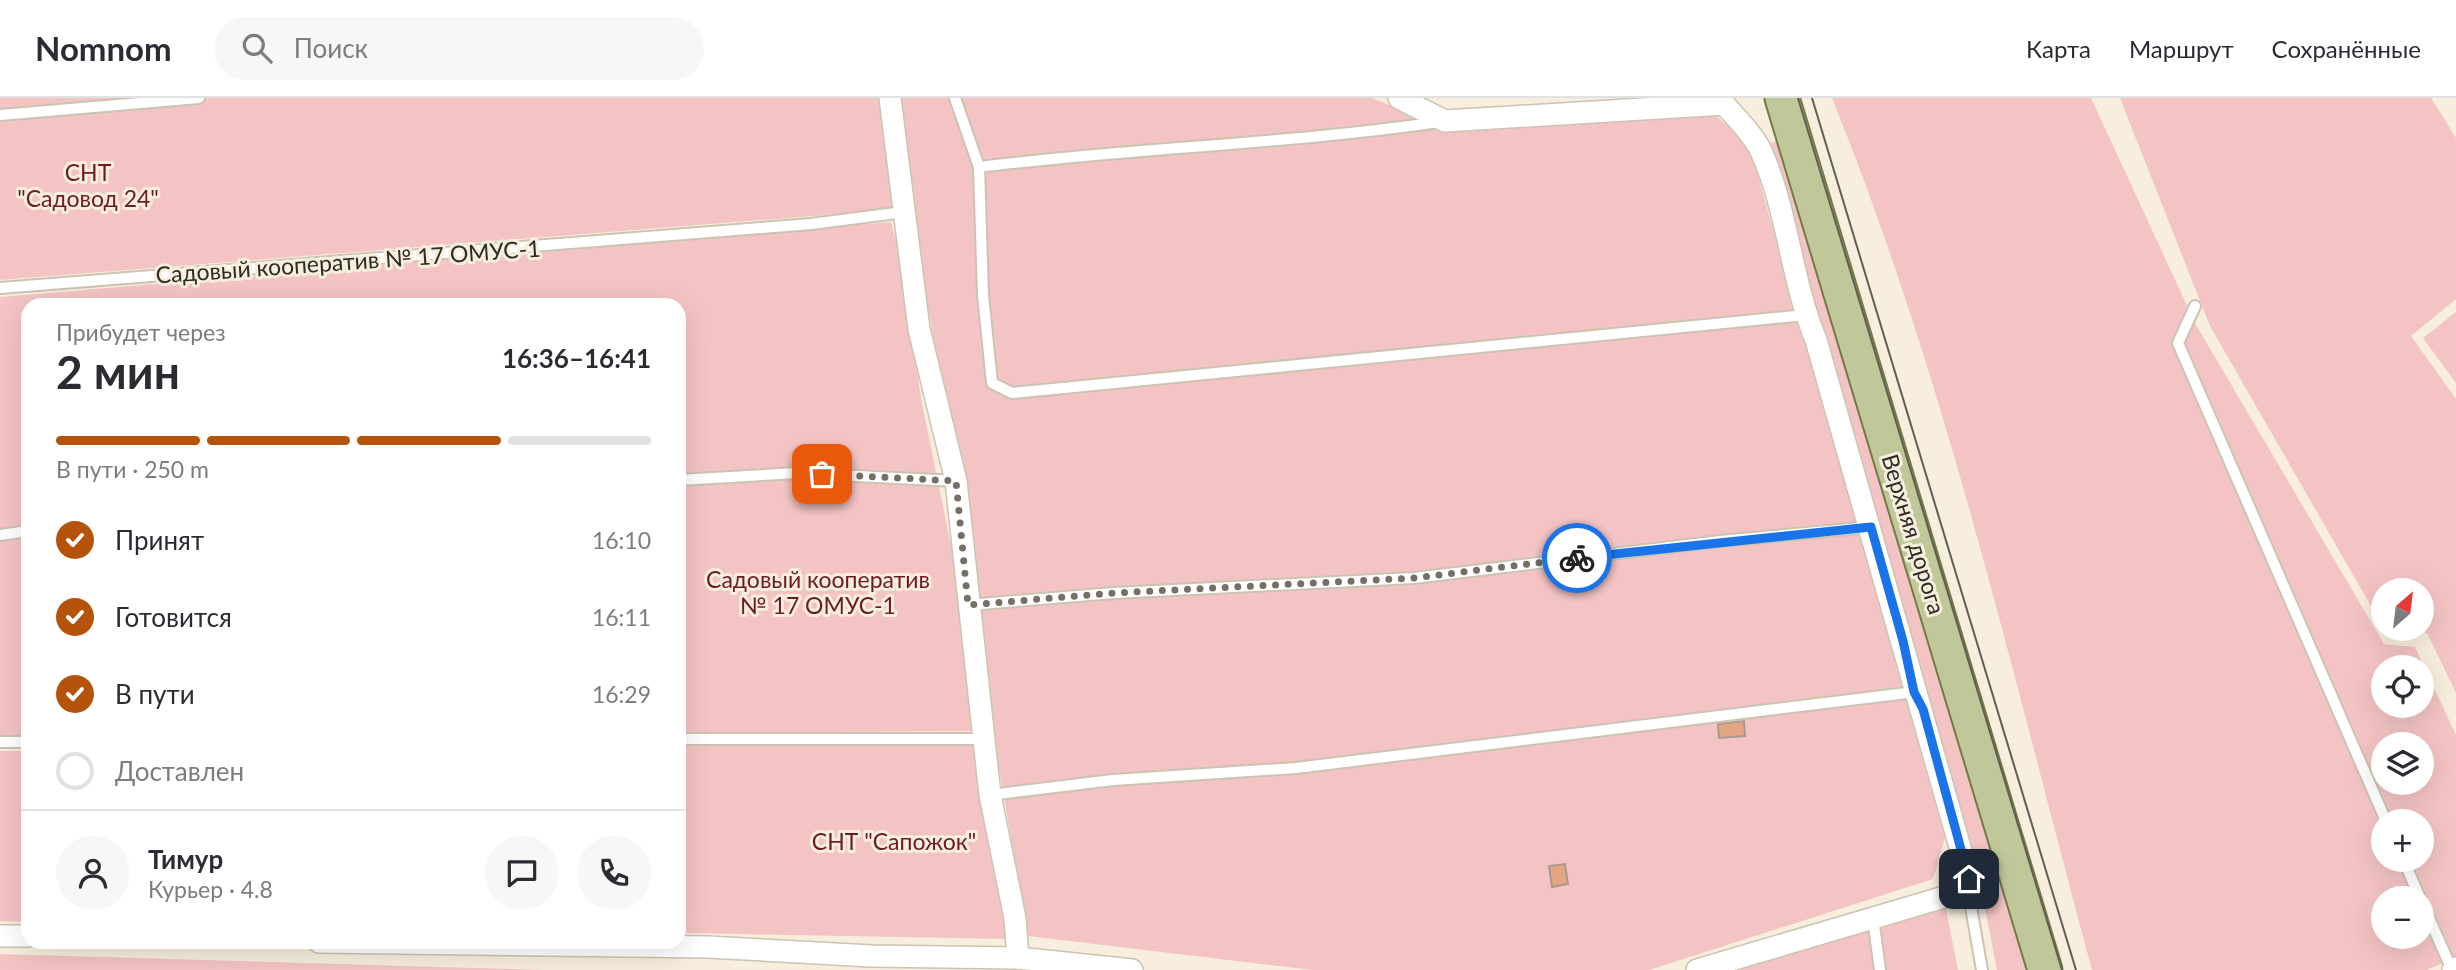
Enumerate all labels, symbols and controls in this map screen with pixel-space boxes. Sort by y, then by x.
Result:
search box [214,17,704,80]
text: Nomnom [35,28,172,68]
icon: search [238,29,276,67]
text: Поиск [294,32,368,64]
text: Карта [2026,34,2091,63]
text: Маршрут [2129,34,2234,63]
text: Сохранённые [2272,34,2421,63]
park label: СНТ "Садовод 24" [17,158,159,212]
street label: Садовый кооператив № 17 ОМУС-1 [155,234,541,288]
text: Прибудет через [56,318,226,346]
text: 16:36–16:41 [502,342,651,374]
text: 2 мин [56,344,180,399]
pin [792,444,852,504]
street label: Верхняя дорога [1876,451,1952,617]
text: В пути · 250 m [56,455,209,483]
icon: bag [803,455,841,493]
icon: check [56,521,94,559]
courier [1542,523,1612,593]
text: Принят [115,524,204,556]
text: 16:10 [592,526,651,554]
icon: bike [1558,539,1596,577]
park label: Садовый кооператив № 17 ОМУС-1 [706,565,930,619]
north arrow [2371,578,2434,640]
map controls [2371,578,2434,949]
icon: check [56,598,94,636]
text: Готовится [115,601,232,633]
text: 16:11 [592,603,651,631]
button: locate [2371,655,2434,718]
icon: check [56,675,94,713]
text: В пути [115,678,195,710]
text: 16:29 [592,680,651,708]
button: layers [2371,732,2434,795]
text: Доставлен [115,755,244,787]
button: + [2371,809,2434,872]
park label: СНТ "Сапожок" [812,827,976,855]
button: person [56,836,130,910]
button: chat [485,836,559,910]
button: phone [577,836,651,910]
text: Тимур [148,843,223,875]
pin [1939,849,1999,909]
icon: home [1950,860,1988,898]
text: Курьер · 4.8 [148,875,273,903]
button: − [2371,886,2434,949]

